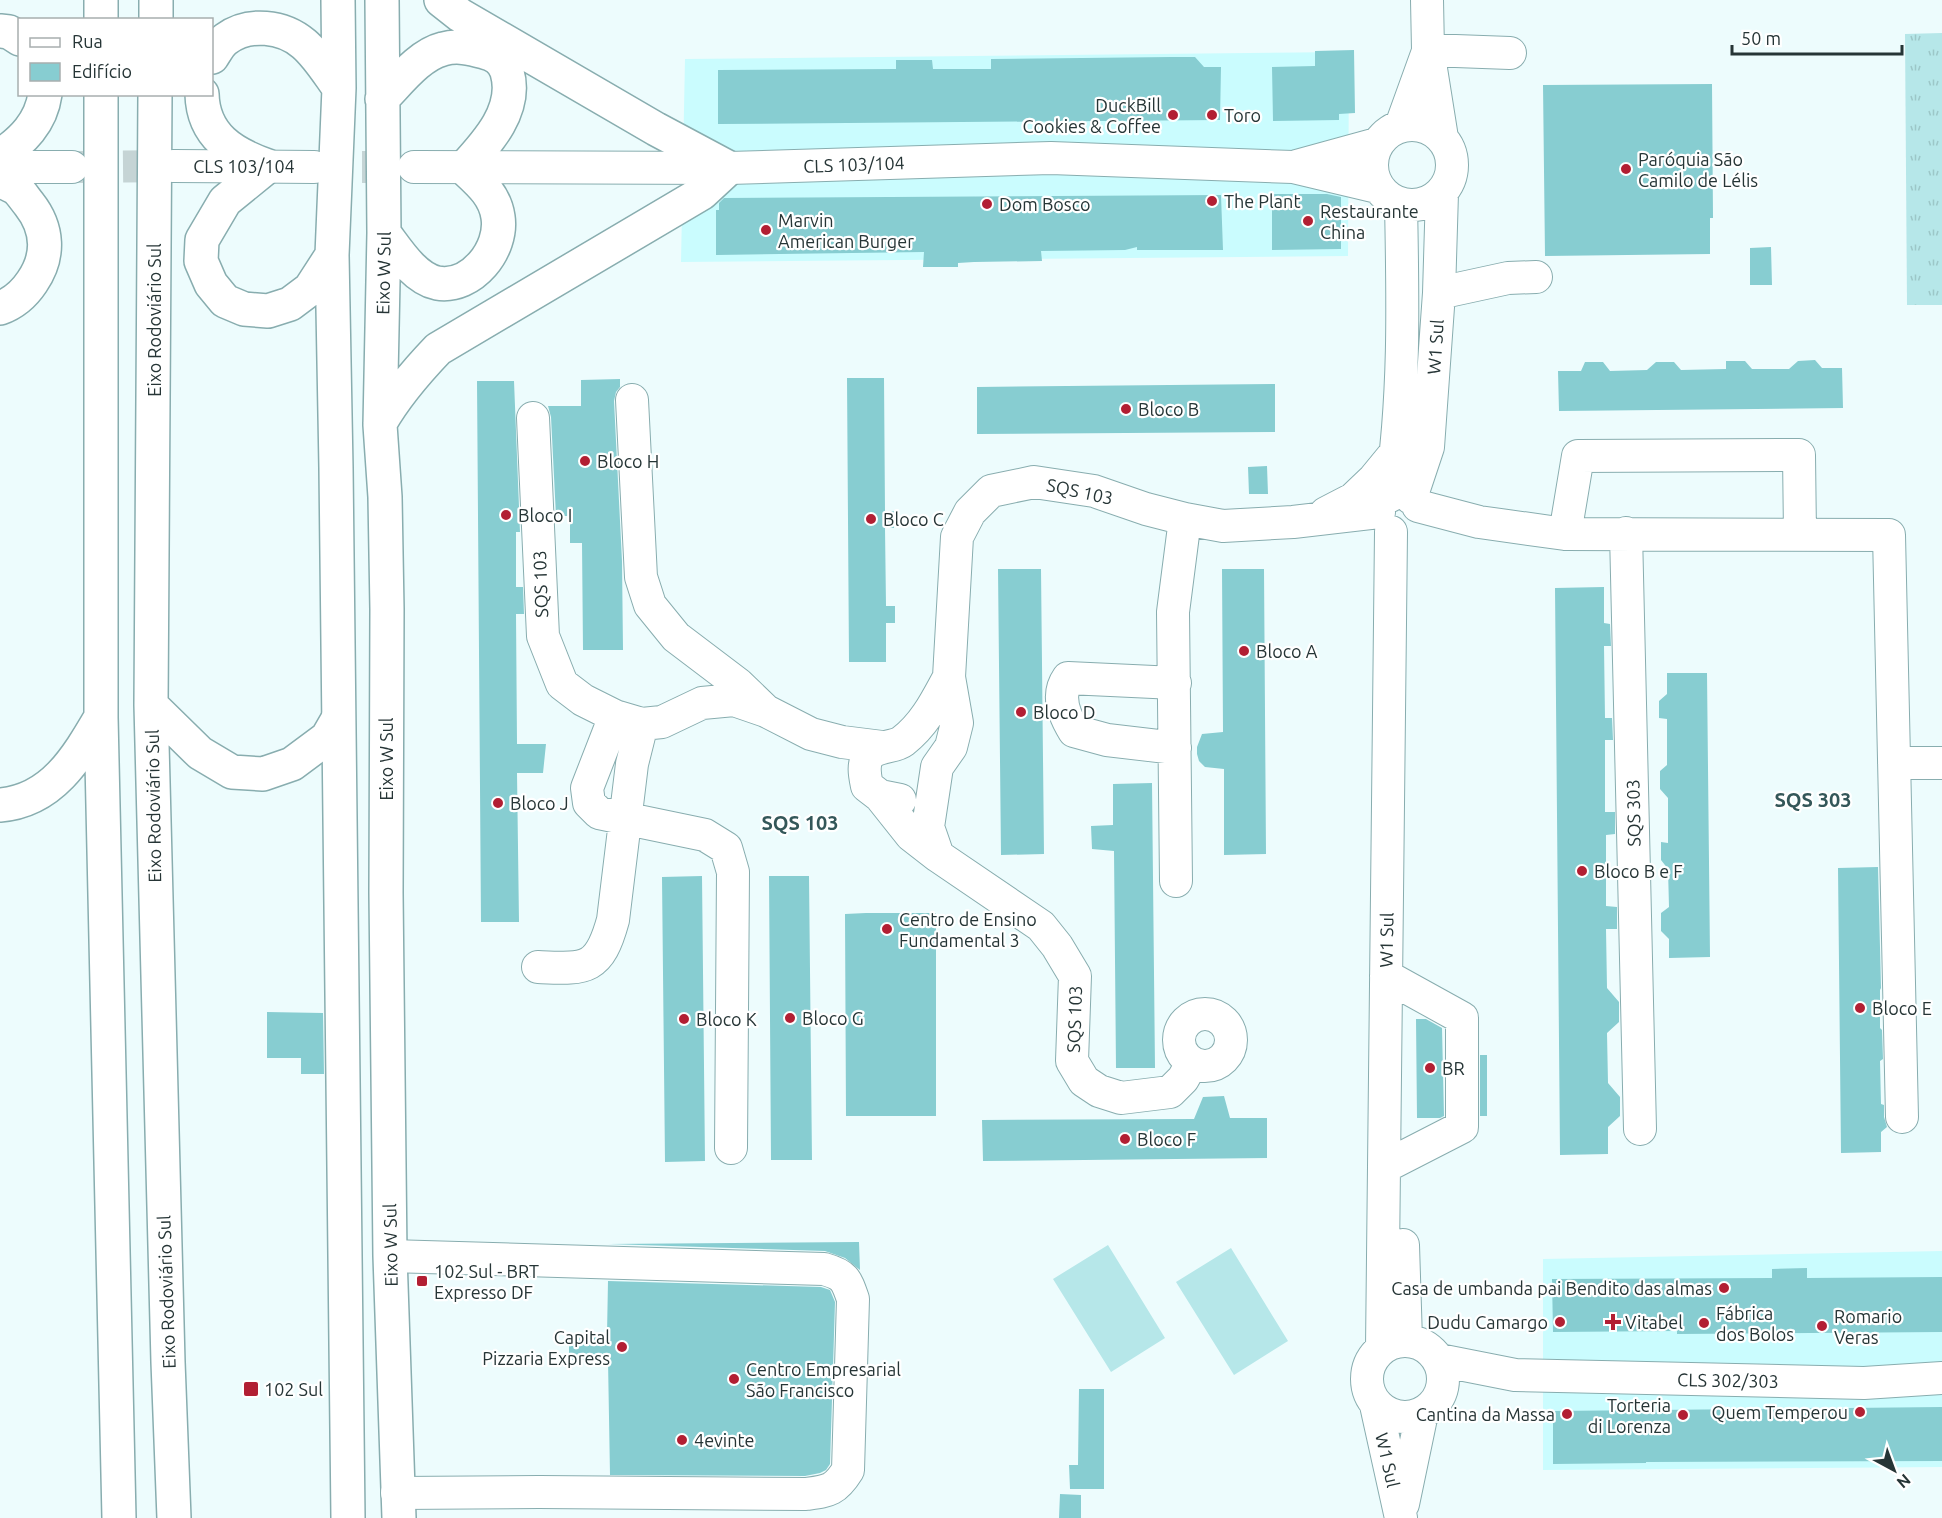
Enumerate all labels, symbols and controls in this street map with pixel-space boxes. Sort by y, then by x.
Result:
legend [18,18,213,96]
scale bar [1732,18,1902,56]
text: 50 m [1741,28,1781,48]
text: Rua [72,31,103,51]
text: Edifício [72,61,132,81]
place label: DuckBill Cookies & Coffee [1023,95,1161,136]
place label: Toro [1224,105,1261,125]
marker: DuckBill Cookies & Coffee [1166,108,1180,122]
marker: Toro [1205,108,1219,122]
place label: Paróquia São Camilo de Lélis [1638,149,1758,190]
street label: CLS 103/104 [803,152,905,176]
street label: CLS 103/104 [193,156,295,176]
marker: Paróquia São Camilo de Lélis [1619,162,1633,176]
place label: The Plant [1224,191,1300,211]
place label: Dom Bosco [999,194,1091,214]
marker: The Plant [1205,194,1219,208]
marker: Dom Bosco [980,197,994,211]
place label: Restaurante China [1320,201,1419,242]
place label: Marvin American Burger [778,210,914,251]
marker: Restaurante China [1301,214,1315,228]
marker: Marvin American Burger [759,223,773,237]
street label: Eixo W Sul [372,231,394,315]
street label: Eixo Rodoviário Sul [144,243,164,397]
street label: W1 Sul [1423,318,1447,375]
place label: Bloco B [1138,399,1199,419]
marker: Bloco B [1119,402,1133,416]
place label: Bloco H [597,451,659,471]
marker: Bloco H [578,454,592,468]
street label: SQS 103 [1045,474,1115,509]
place label: Bloco I [518,505,572,525]
marker: Bloco I [499,508,513,522]
place label: Bloco C [883,509,944,529]
marker: Bloco C [864,512,878,526]
street label: SQS 103 [529,550,552,618]
place label: Bloco A [1256,641,1318,661]
marker: Bloco A [1237,644,1251,658]
place label: Bloco D [1033,702,1095,722]
marker: Bloco D [1014,705,1028,719]
street label: Eixo W Sul [376,717,396,801]
street label: Eixo Rodoviário Sul [142,729,164,883]
street label: SQS 303 [1622,779,1645,847]
district label: SQS 303 [1774,788,1852,811]
place label: Bloco J [510,793,569,813]
marker: Bloco J [491,796,505,810]
district label: SQS 103 [761,811,839,834]
place label: Bloco B e F [1594,861,1683,881]
marker: Bloco B e F [1575,864,1589,878]
place label: Centro de Ensino Fundamental 3 [899,909,1037,950]
street label: W1 Sul [1376,912,1396,968]
marker: Centro de Ensino Fundamental 3 [880,922,894,936]
street label: SQS 103 [1063,985,1086,1053]
place label: Bloco E [1872,998,1932,1018]
marker: Bloco E [1853,1001,1867,1015]
place label: Bloco G [802,1008,864,1028]
place label: Bloco K [696,1009,757,1029]
marker: Bloco G [783,1011,797,1025]
marker: Bloco K [677,1012,691,1026]
place label: BR [1442,1058,1465,1078]
marker: BR [1423,1061,1437,1075]
place label: Bloco F [1137,1129,1196,1149]
marker: Bloco F [1118,1132,1132,1146]
street label: Eixo W Sul [379,1203,401,1287]
street label: Eixo Rodoviário Sul [153,1215,179,1369]
place label: 102 Sul - BRT Expresso DF [434,1261,539,1302]
marker: 102 Sul - BRT Expresso DF [415,1274,429,1288]
place label: Casa de umbanda pai Bendito das almas [1391,1278,1712,1298]
marker: Casa de umbanda pai Bendito das almas [1717,1281,1731,1295]
place label: Fábrica dos Bolos [1716,1303,1794,1344]
place label: Romario Veras [1834,1306,1902,1347]
place label: Dudu Camargo [1427,1312,1548,1332]
place label: Vitabel [1625,1312,1683,1332]
marker: Dudu Camargo [1553,1315,1567,1329]
marker: Vitabel [1606,1315,1620,1329]
marker: Fábrica dos Bolos [1697,1316,1711,1330]
marker: Romario Veras [1815,1319,1829,1333]
place label: Capital Pizzaria Express [482,1327,610,1368]
marker: Capital Pizzaria Express [615,1340,629,1354]
place label: Centro Empresarial São Francisco [746,1359,901,1400]
street label: CLS 302/303 [1677,1369,1779,1391]
marker: Centro Empresarial São Francisco [727,1372,741,1386]
place label: 102 Sul [264,1379,323,1399]
marker: 102 Sul [242,1380,260,1398]
place label: Torteria di Lorenza [1588,1395,1671,1436]
place label: Quem Temperou [1711,1402,1848,1423]
place label: Cantina da Massa [1416,1404,1555,1424]
marker: Quem Temperou [1853,1405,1867,1419]
marker: Cantina da Massa [1560,1407,1574,1421]
marker: Torteria di Lorenza [1676,1408,1690,1422]
place label: 4evinte [694,1430,755,1450]
street label: W1 Sul [1372,1431,1404,1489]
marker: 4evinte [675,1433,689,1447]
north arrow [1864,1440,1924,1500]
text: N [1893,1471,1914,1492]

